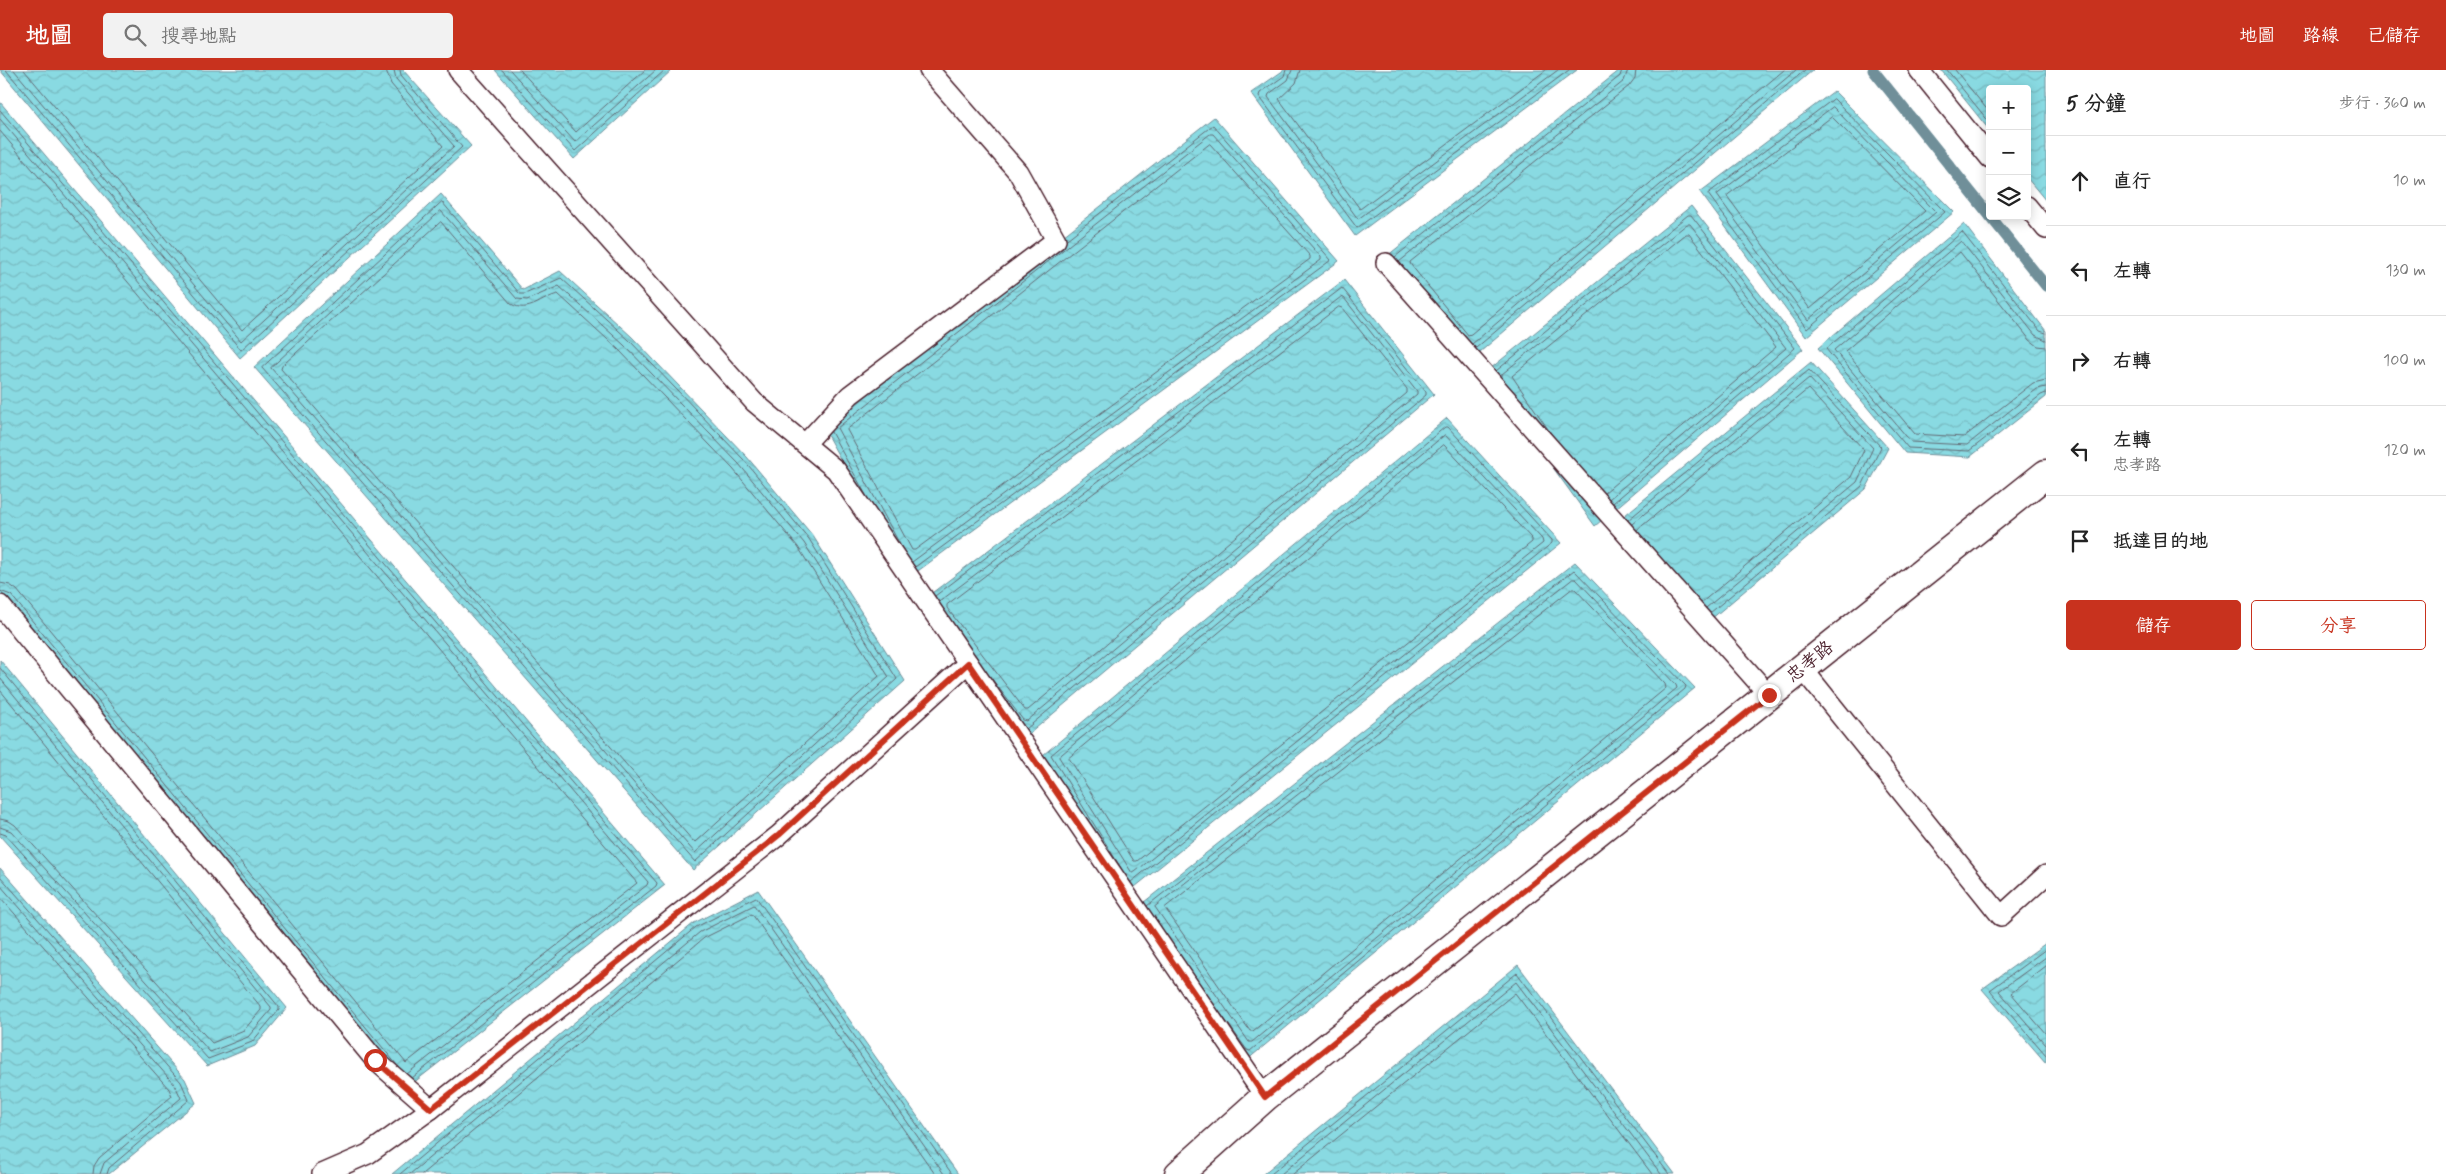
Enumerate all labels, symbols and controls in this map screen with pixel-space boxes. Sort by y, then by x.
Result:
search box [103,13,453,58]
text: 地圖 [25,21,73,52]
icon: search [121,21,149,49]
text: 搜尋地點 [161,24,237,49]
text: 地圖 [2239,24,2275,48]
text: 路線 [2303,24,2339,48]
text: 已儲存 [2367,24,2421,48]
map controls [1986,85,2031,220]
button: + [1986,85,2031,130]
text: 5 分鐘 [2066,90,2126,118]
text: 步行 · 360 m [2339,93,2426,114]
button: − [1986,130,2031,175]
icon: ahead [2066,167,2094,195]
text: 直行 [2113,169,2151,194]
text: 10 m [2393,170,2426,191]
button: layers [1986,175,2031,220]
icon: left [2066,257,2094,285]
text: 左轉 [2113,259,2151,284]
text: 130 m [2385,260,2426,281]
icon: right [2066,347,2094,375]
text: 右轉 [2113,349,2151,374]
text: 100 m [2383,350,2426,371]
text: 左轉 [2113,428,2151,453]
icon: left [2066,437,2094,465]
text: 120 m [2384,440,2426,461]
text: 忠孝路 [2113,455,2161,476]
icon: arrive [2066,527,2094,555]
text: 抵達目的地 [2113,529,2208,554]
button: 儲存 [2066,600,2241,650]
button: 分享 [2251,600,2426,650]
street label: 忠孝路 [1781,636,1839,688]
route end [1758,684,1781,707]
route start [364,1049,387,1072]

